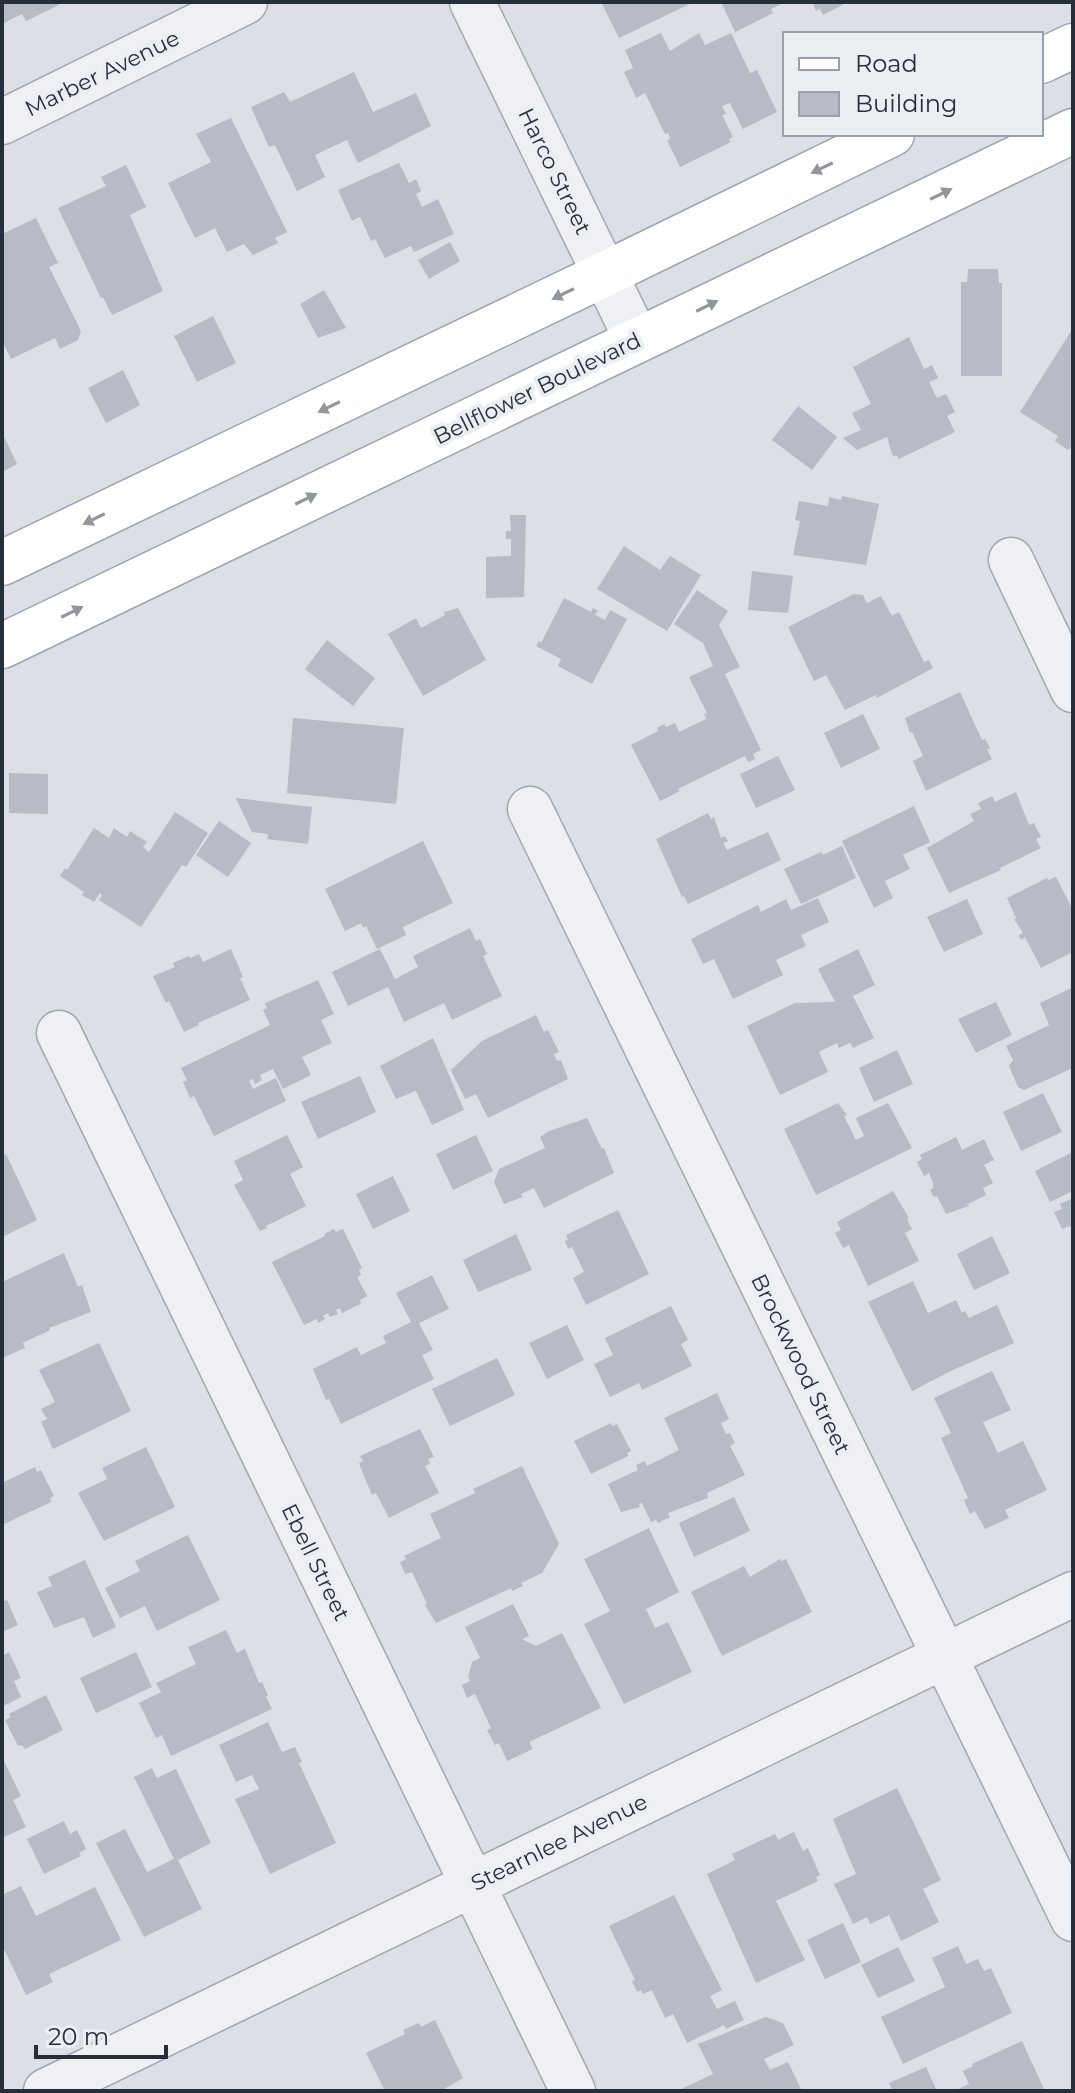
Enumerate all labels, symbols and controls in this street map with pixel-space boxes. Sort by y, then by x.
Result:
street label: Marber Avenue [21,24,184,123]
legend [783,32,1043,136]
text: Road [855,49,918,78]
text: Building [855,89,958,118]
street label: Harco Street [512,103,597,239]
one-way arrow [811,161,834,175]
one-way arrow [930,187,953,201]
one-way arrow [552,288,575,301]
one-way arrow [695,299,718,313]
street label: Bellflower Boulevard [429,326,645,450]
one-way arrow [317,400,340,414]
one-way arrow [295,492,318,506]
one-way arrow [83,512,106,526]
one-way arrow [61,605,84,619]
street label: Brockwood Street [745,1270,856,1459]
street label: Ebell Street [276,1499,356,1625]
street label: Stearnlee Avenue [467,1788,652,1897]
scale bar [36,2009,166,2059]
text: 20 m [48,2022,109,2051]

